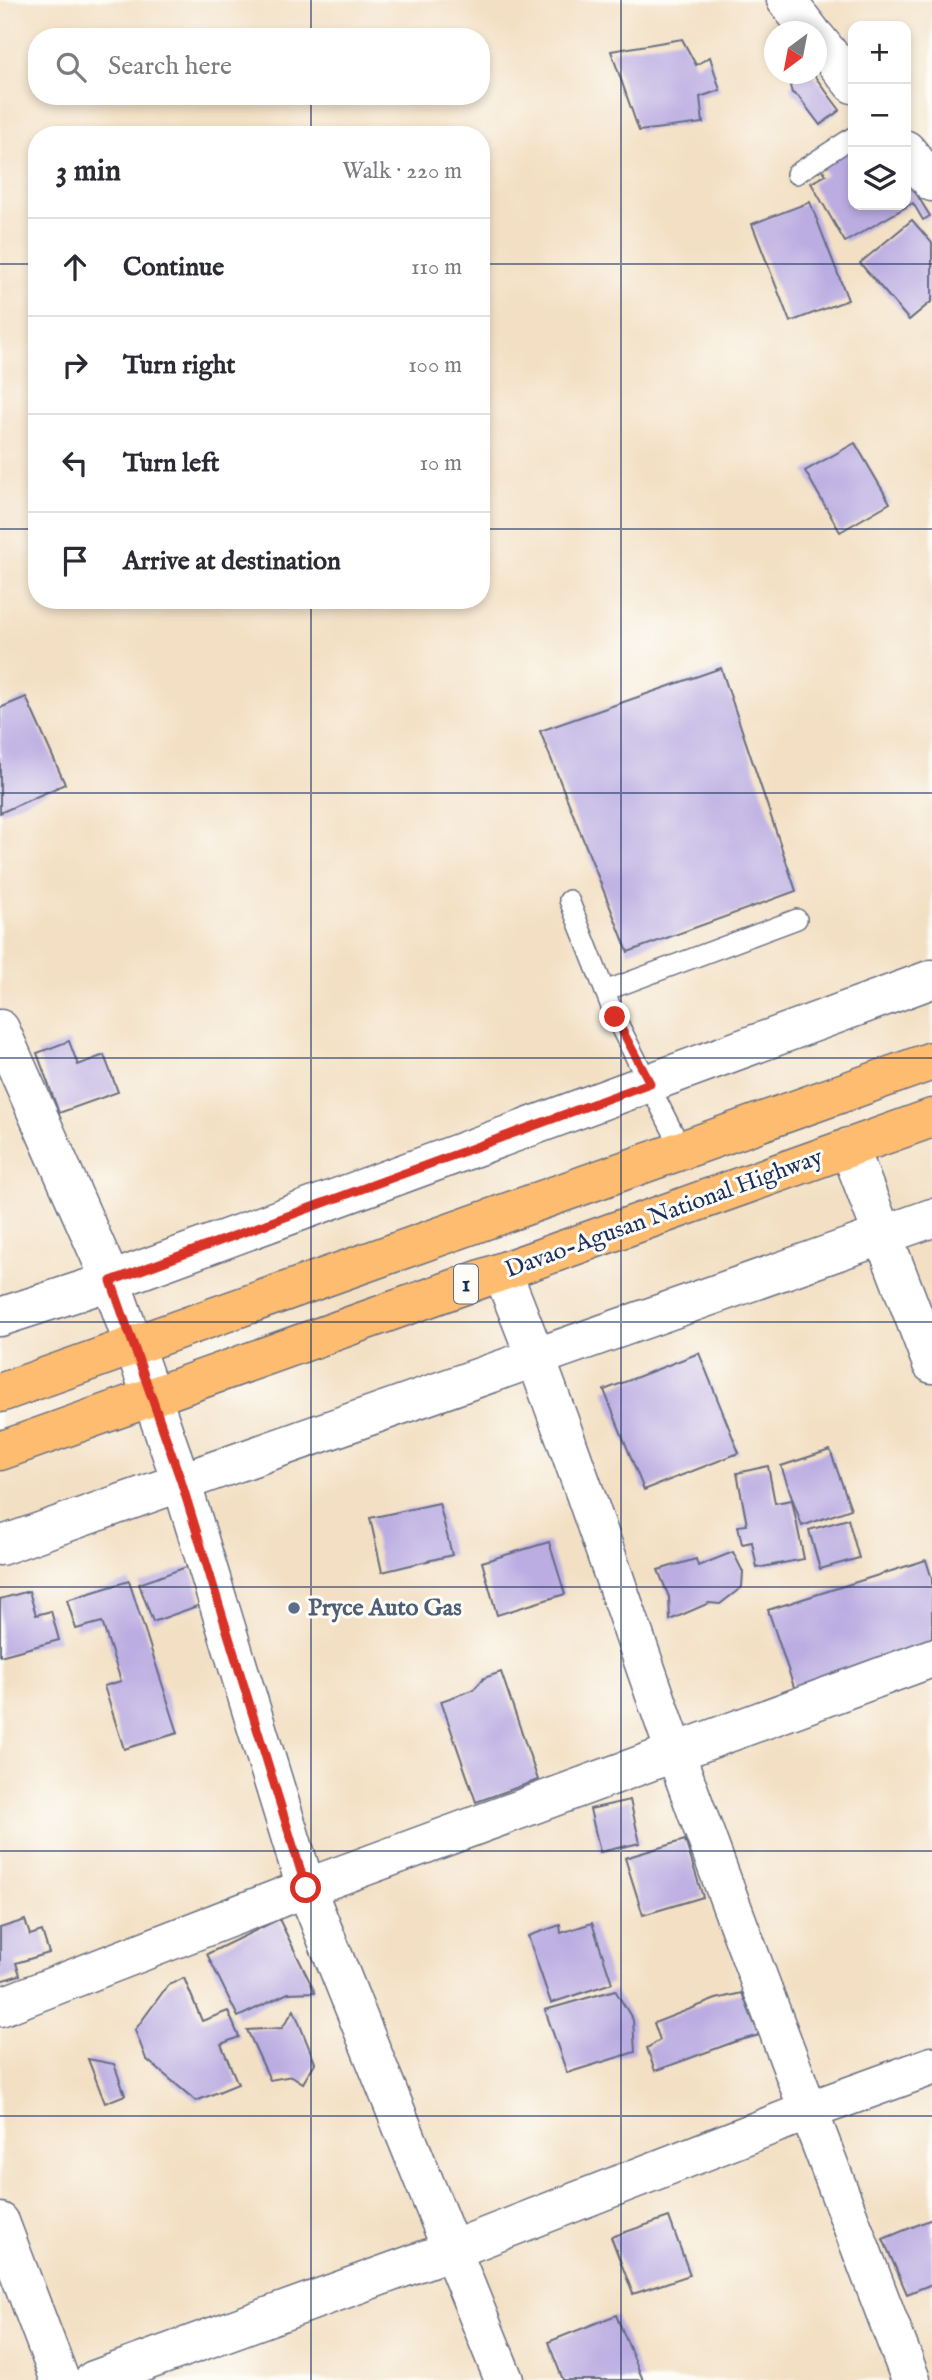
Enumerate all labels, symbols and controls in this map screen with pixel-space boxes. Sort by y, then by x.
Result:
north arrow [764,21,827,84]
map controls [848,21,911,210]
button: + [848,21,911,84]
search box [28,28,490,105]
icon: search [52,48,90,86]
text: Search here [108,50,232,83]
button: − [848,84,911,147]
button: layers [848,147,911,210]
text: 3 min [56,153,121,191]
text: Walk · 220 m [342,157,462,186]
icon: ahead [56,248,94,286]
text: Continue [123,251,224,284]
text: 110 m [411,253,462,282]
icon: right [56,346,94,384]
text: Turn right [123,349,236,382]
text: 100 m [408,351,462,380]
icon: left [56,444,94,482]
text: Turn left [123,447,220,480]
text: 10 m [419,449,462,478]
icon: arrive [56,542,94,580]
text: Arrive at destination [123,545,341,578]
route end [599,1001,630,1032]
street label: Davao-Agusan National Highway [501,1142,827,1286]
road number: 1 [454,1264,478,1303]
place label: Pryce Auto Gas [308,1593,462,1624]
marker: Pryce Auto Gas [286,1600,302,1616]
route start [290,1872,321,1903]

